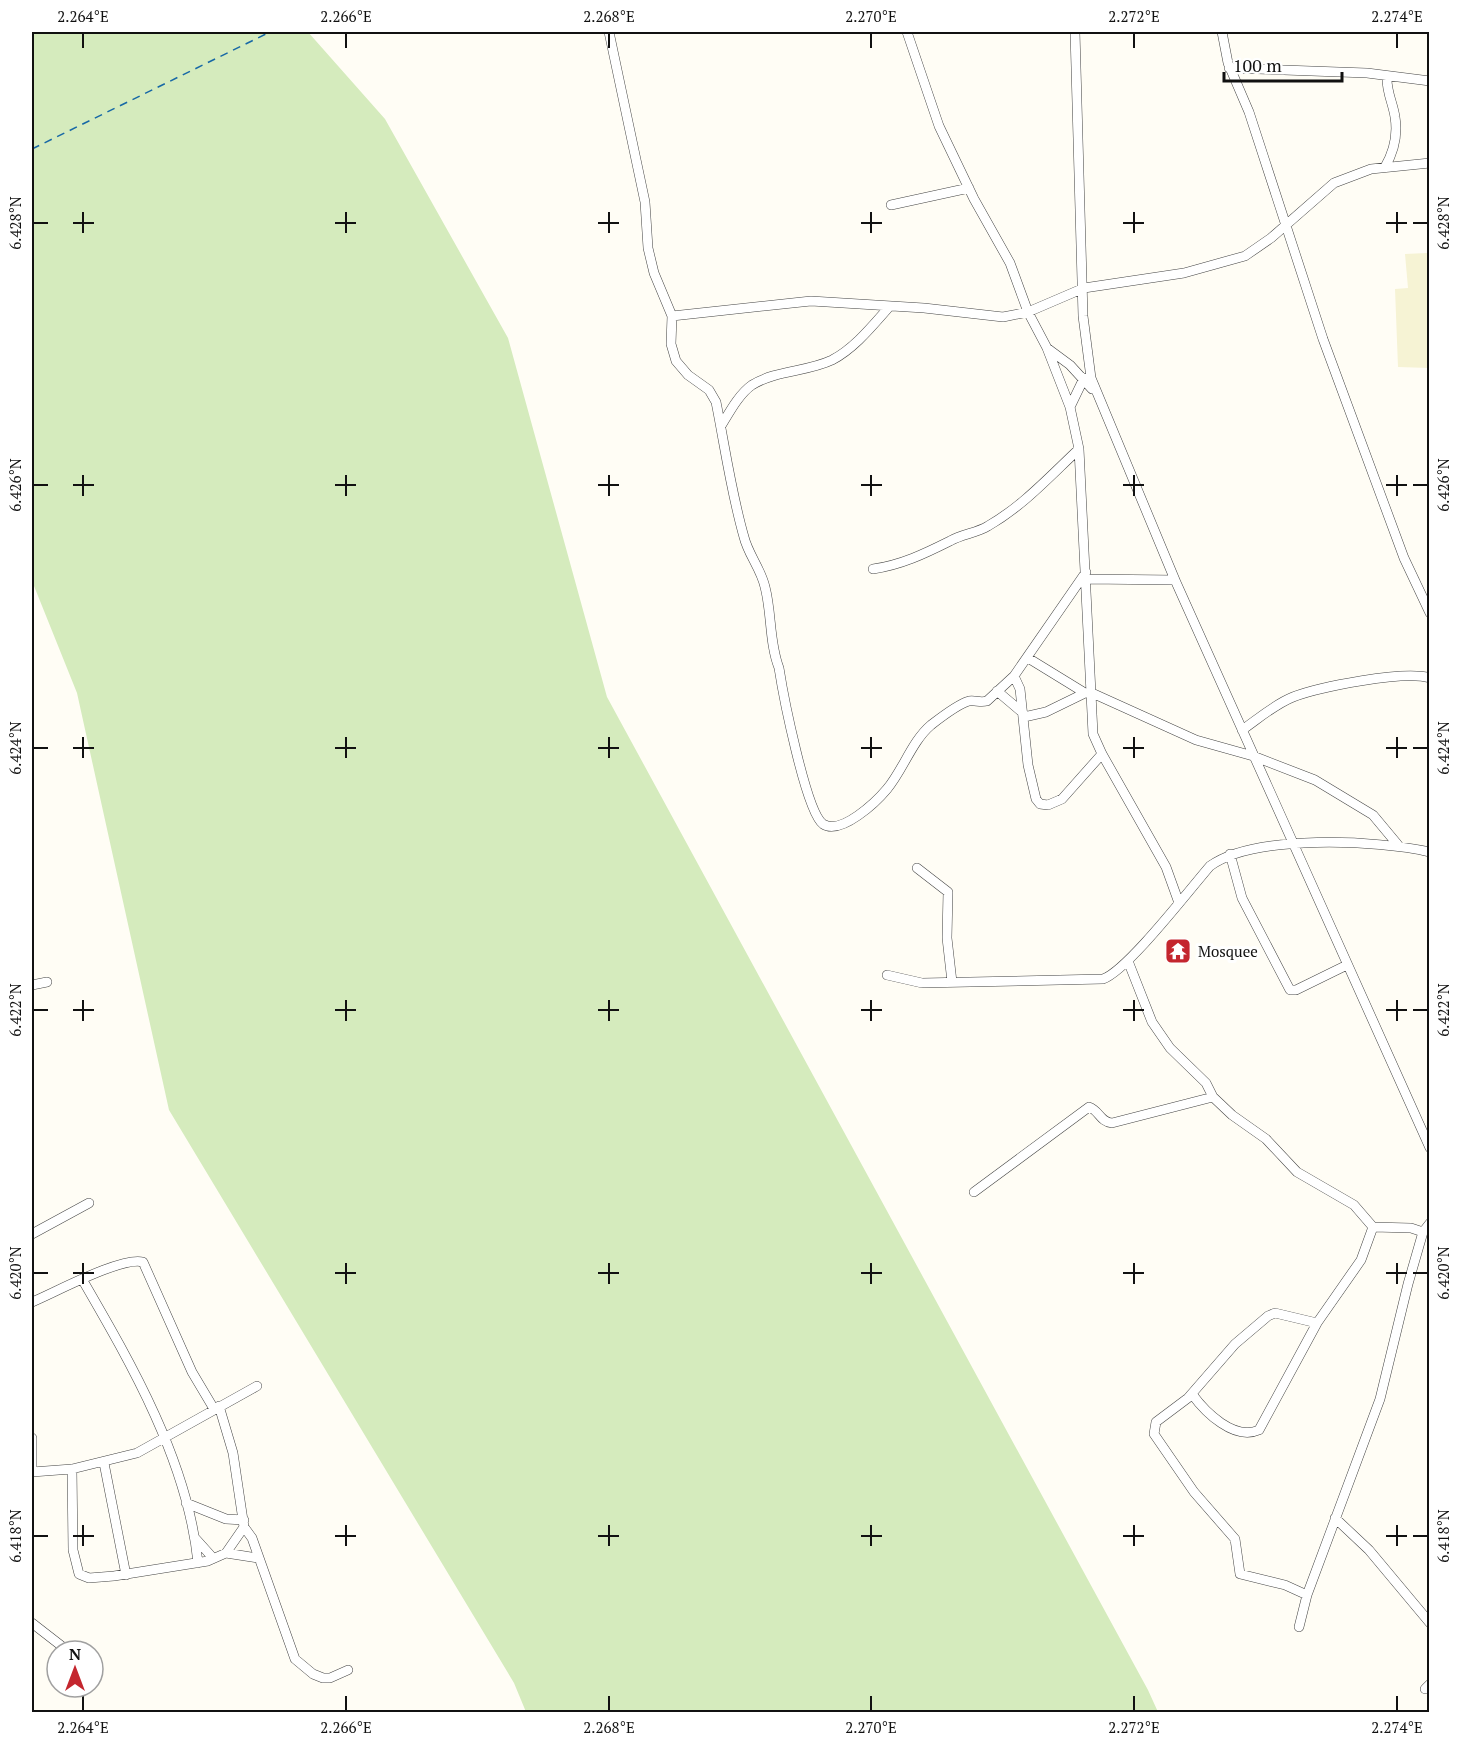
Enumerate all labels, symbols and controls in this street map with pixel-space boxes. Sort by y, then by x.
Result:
text: 2.264°E [57,6,109,26]
text: 2.266°E [320,6,372,26]
text: 2.268°E [583,6,635,26]
text: 2.270°E [845,6,897,26]
text: 2.272°E [1108,6,1160,26]
text: 2.274°E [1371,6,1423,26]
scale bar [1224,45,1342,83]
text: 100 m [1233,53,1282,77]
text: 6.428°N [5,196,25,250]
text: 6.428°N [1433,196,1453,250]
text: 6.426°N [5,458,25,512]
text: 6.426°N [1433,458,1453,512]
text: 6.424°N [5,721,25,775]
text: 6.424°N [1433,721,1453,775]
temple icon: Mosquee [1163,936,1193,966]
place label: Mosquee [1198,941,1258,961]
text: 6.422°N [5,983,25,1037]
text: 6.422°N [1433,983,1453,1037]
text: 6.420°N [5,1246,25,1300]
text: 6.420°N [1433,1246,1453,1300]
text: 6.418°N [5,1509,25,1563]
text: 6.418°N [1433,1509,1453,1563]
north arrow [45,1639,105,1699]
text: N [69,1643,81,1665]
text: 2.264°E [57,1717,109,1737]
text: 2.266°E [320,1717,372,1737]
text: 2.268°E [583,1717,635,1737]
text: 2.270°E [845,1717,897,1737]
text: 2.272°E [1108,1717,1160,1737]
text: 2.274°E [1371,1717,1423,1737]

